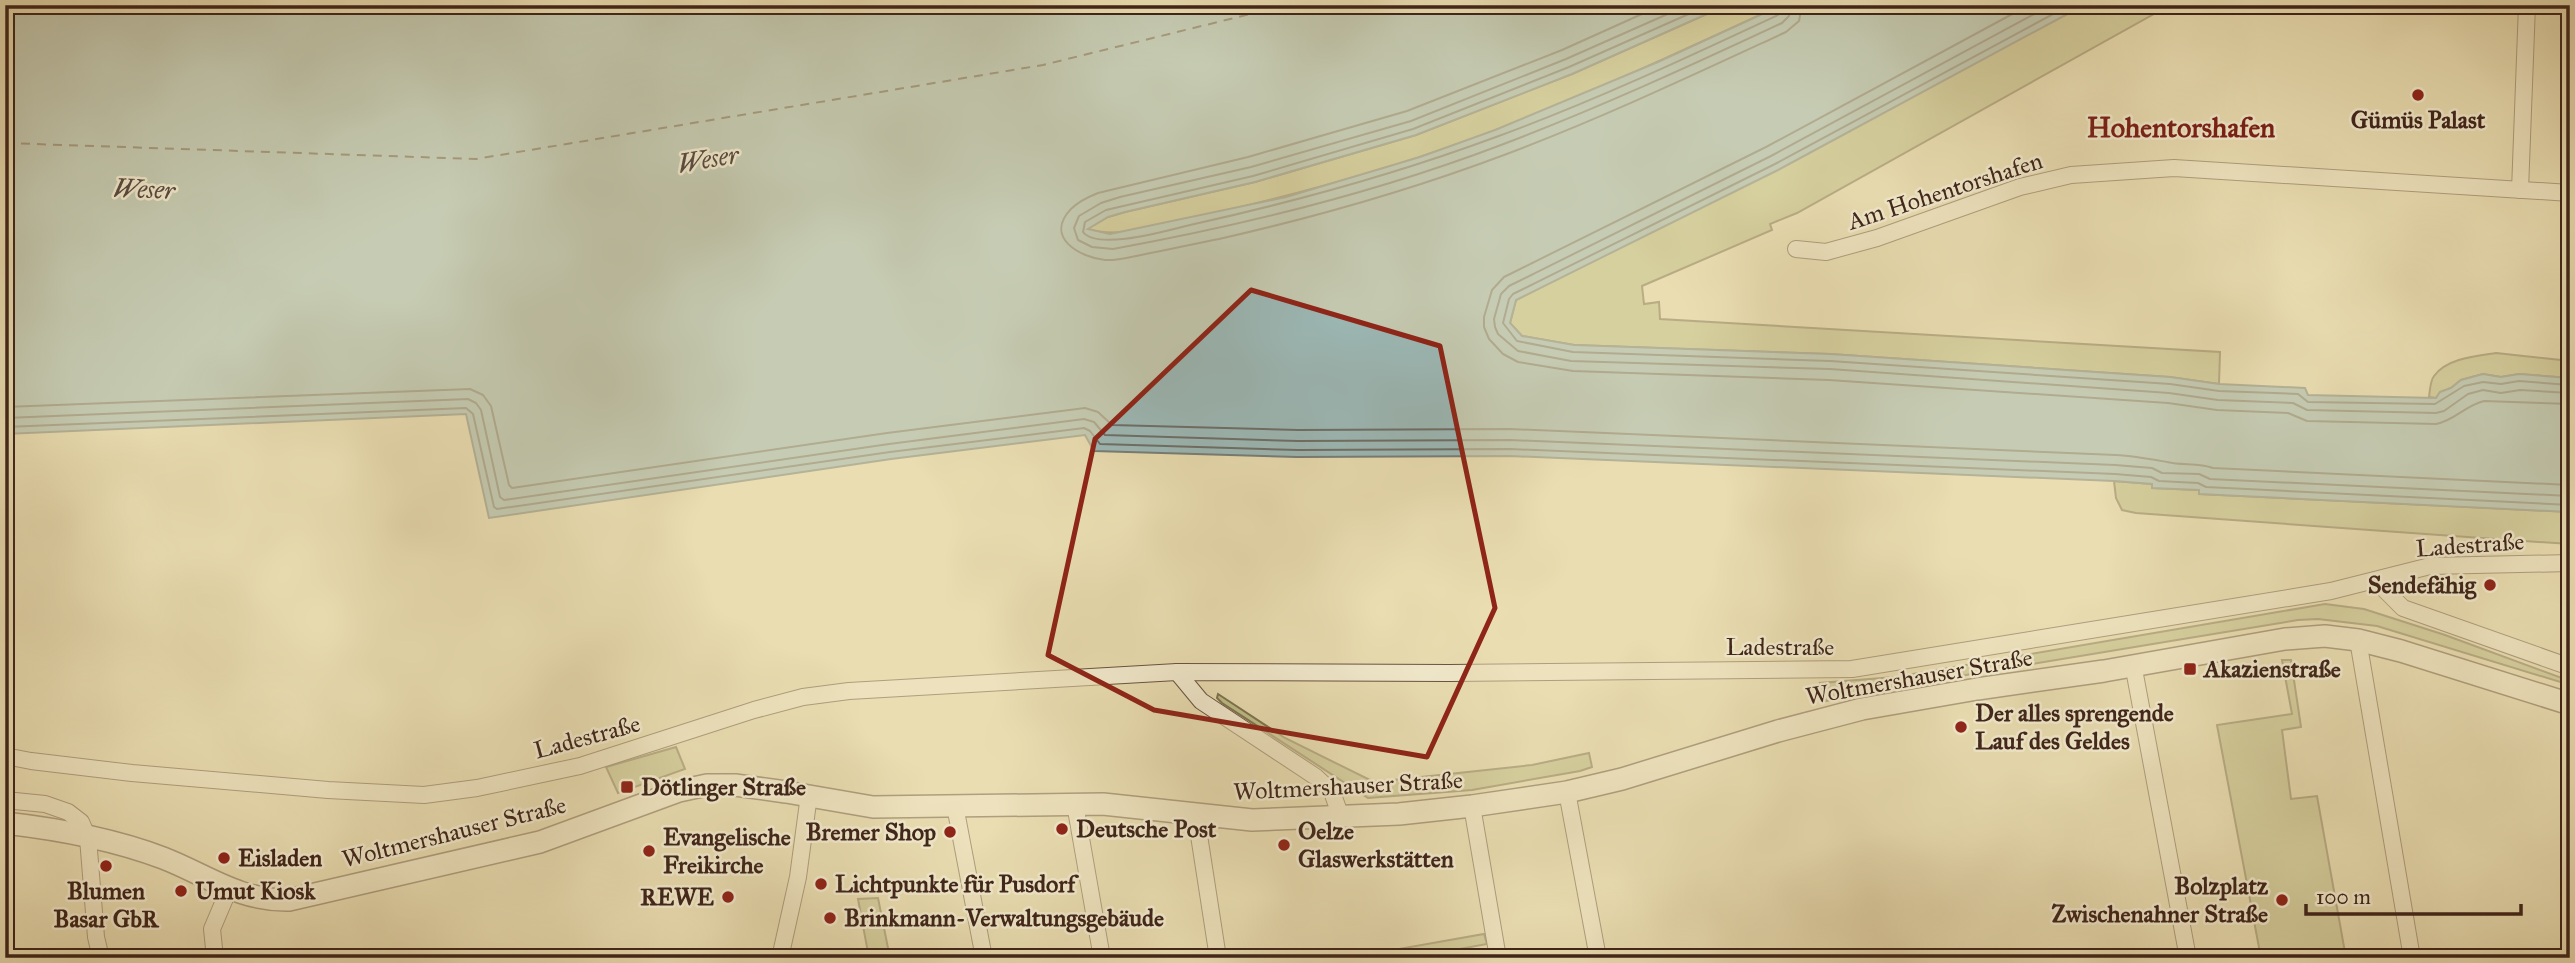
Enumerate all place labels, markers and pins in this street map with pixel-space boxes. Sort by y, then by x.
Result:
marker: Gümüs Palast [2410,87,2426,103]
place label: Gümüs Palast [2351,105,2486,135]
place label: Sendefähig [2368,570,2477,600]
marker: Sendefähig [2482,577,2498,593]
place label: Akazienstraße [2202,654,2341,684]
marker: Akazienstraße [2182,661,2198,677]
place label: Der alles sprengende Lauf des Geldes [1975,698,2174,756]
marker: Der alles sprengende Lauf des Geldes [1953,719,1969,735]
place label: Dötlinger Straße [641,772,806,802]
marker: Dötlinger Straße [619,779,635,795]
place label: Deutsche Post [1076,814,1217,844]
place label: Oelze Glaswerkstätten [1298,816,1454,874]
place label: Bremer Shop [806,817,936,847]
marker: Deutsche Post [1054,821,1070,837]
place label: Evangelische Freikirche [663,822,791,880]
marker: Bremer Shop [942,824,958,840]
marker: Oelze Glaswerkstätten [1276,837,1292,853]
place label: Eisladen [238,843,322,873]
marker: Evangelische Freikirche [641,843,657,859]
marker: Eisladen [216,850,232,866]
marker: Blumen Basar GbR [98,858,114,874]
place label: Lichtpunkte für Pusdorf [835,869,1079,899]
place label: Bolzplatz Zwischenahner Straße [2051,871,2269,929]
place label: Blumen Basar GbR [54,876,160,934]
place label: Umut Kiosk [195,876,316,906]
marker: Lichtpunkte für Pusdorf [813,876,829,892]
place label: REWE [640,882,714,912]
marker: Umut Kiosk [173,883,189,899]
marker: REWE [720,889,736,905]
marker: Bolzplatz Zwischenahner Straße [2274,892,2290,908]
place label: Brinkmann-Verwaltungsgebäude [844,903,1164,933]
marker: Brinkmann-Verwaltungsgebäude [822,910,838,926]

